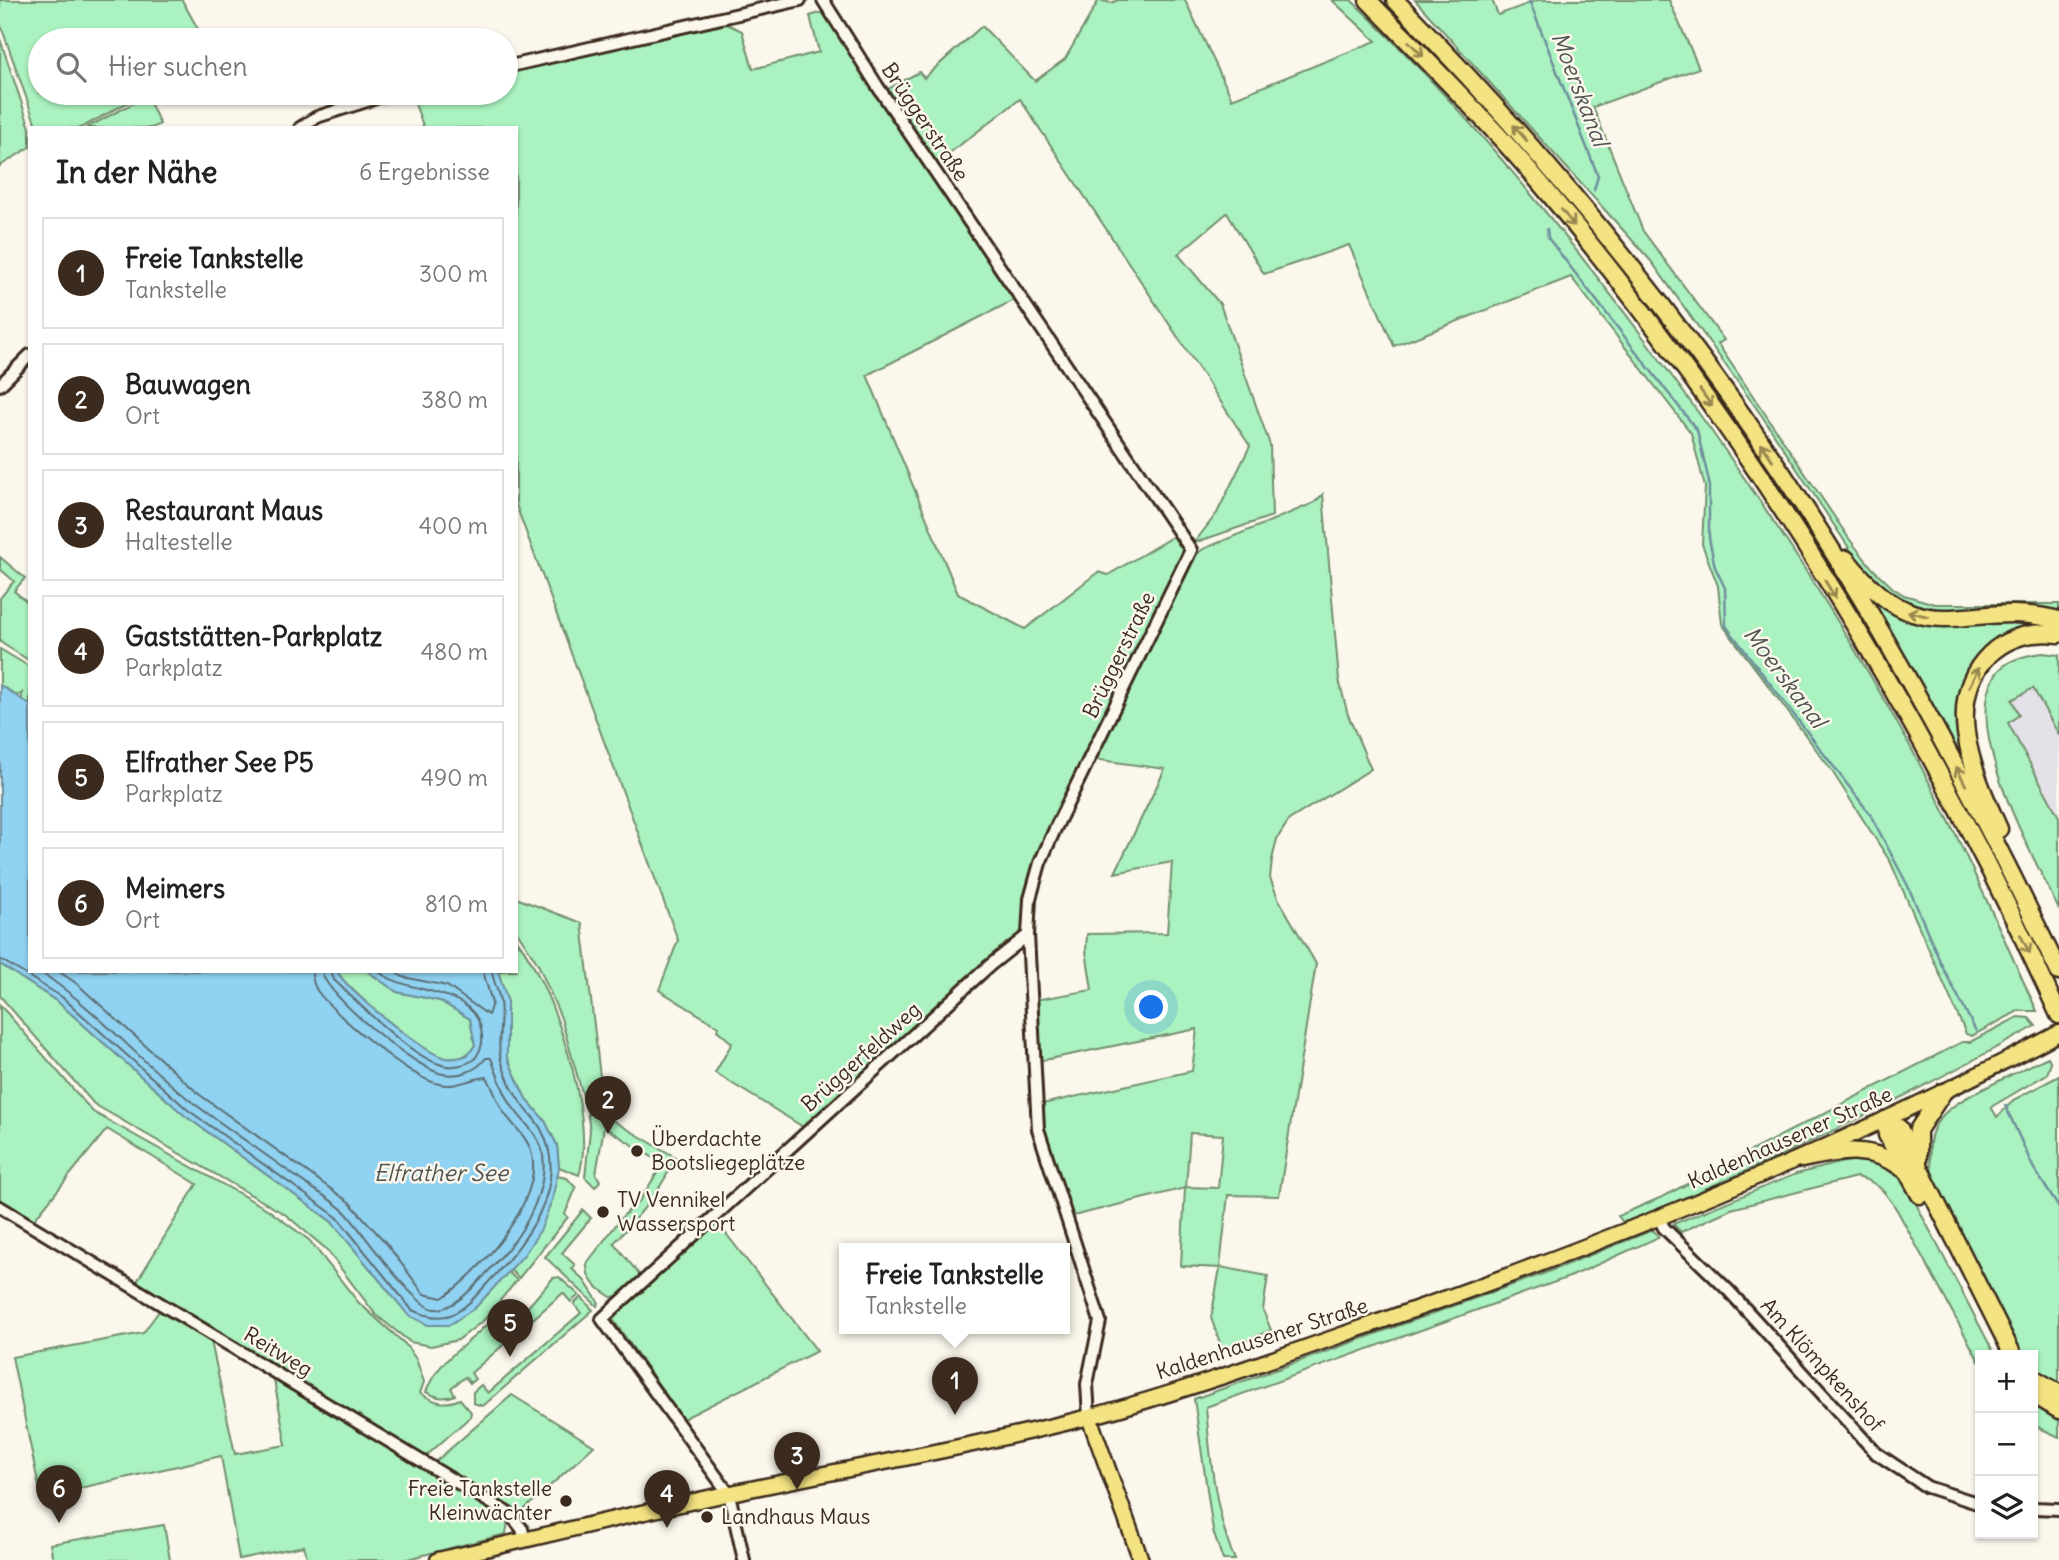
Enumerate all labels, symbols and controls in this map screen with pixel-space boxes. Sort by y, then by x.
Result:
search box [28,28,518,105]
water label: Moerskanal [1545,28,1617,153]
one-way arrow [1407,40,1424,57]
icon: search [52,48,90,86]
text: Hier suchen [108,50,248,83]
street label: Brüggerstraße [876,57,975,186]
one-way arrow [1512,124,1528,142]
text: In der Nähe [56,153,218,191]
text: 6 Ergebnisse [359,157,490,186]
one-way arrow [1560,208,1576,226]
text: Freie Tankstelle [125,242,304,275]
text: 1 [76,259,86,288]
text: 300 m [419,259,488,288]
text: Tankstelle [125,275,227,304]
text: Bauwagen [125,368,251,401]
text: 2 [75,385,87,414]
text: 380 m [421,385,488,414]
one-way arrow [1699,388,1713,408]
text: Ort [125,401,160,430]
one-way arrow [1760,443,1774,463]
text: Restaurant Maus [125,494,323,527]
text: 3 [74,511,88,540]
text: 400 m [419,511,488,540]
text: Haltestelle [125,527,233,556]
one-way arrow [1824,578,1838,598]
street label: Brüggerstraße [1076,587,1161,723]
one-way arrow [1907,607,1929,620]
text: Gaststätten-Parkplatz [125,620,382,653]
water label: Moerskanal [1738,620,1835,736]
text: 4 [74,637,88,666]
text: 480 m [421,637,488,666]
text: Parkplatz [125,653,223,682]
one-way arrow [1968,667,1982,687]
text: Elfrather See P5 [125,746,314,779]
text: 5 [74,763,88,792]
text: 490 m [421,763,488,792]
one-way arrow [1954,766,1967,787]
text: Parkplatz [125,779,223,808]
text: Meimers [125,872,225,905]
text: 6 [74,889,88,918]
text: 810 m [425,889,488,918]
text: Ort [125,905,160,934]
one-way arrow [2019,933,2032,954]
your location [1134,990,1168,1024]
street label: Brüggerfeldweg [795,996,926,1118]
pin: 2 [585,1076,631,1134]
street label: Kaldenhausener Straße [1683,1080,1896,1195]
place label: Überdachte Bootsliegeplätze [651,1125,805,1176]
marker: Überdachte Bootsliegeplätze [629,1143,645,1159]
water label: Elfrather See [374,1158,510,1187]
place label: TV Vennikel Wassersport [617,1186,735,1237]
marker: TV Vennikel Wassersport [595,1204,611,1220]
popup [839,1243,1070,1334]
text: Freie Tankstelle [865,1258,1044,1291]
text: Tankstelle [865,1291,967,1320]
street label: Kaldenhausener Straße [1153,1292,1371,1385]
street label: Am Klömpkenshof [1755,1292,1890,1438]
pin: 5 [487,1299,533,1357]
street label: Reitweg [239,1321,318,1383]
map controls [1975,1350,2038,1539]
button: + [1975,1350,2038,1413]
pin: 1 [932,1357,978,1415]
button: − [1975,1413,2038,1476]
pin: 3 [774,1432,820,1490]
pin: 6 [36,1465,82,1523]
pin: 4 [644,1470,690,1528]
place label: Freie Tankstelle Kleinwächter [408,1475,552,1526]
button: layers [1975,1476,2038,1539]
marker: Freie Tankstelle Kleinwächter [558,1493,574,1509]
place label: Landhaus Maus [721,1503,870,1530]
marker: Landhaus Maus [699,1509,715,1525]

